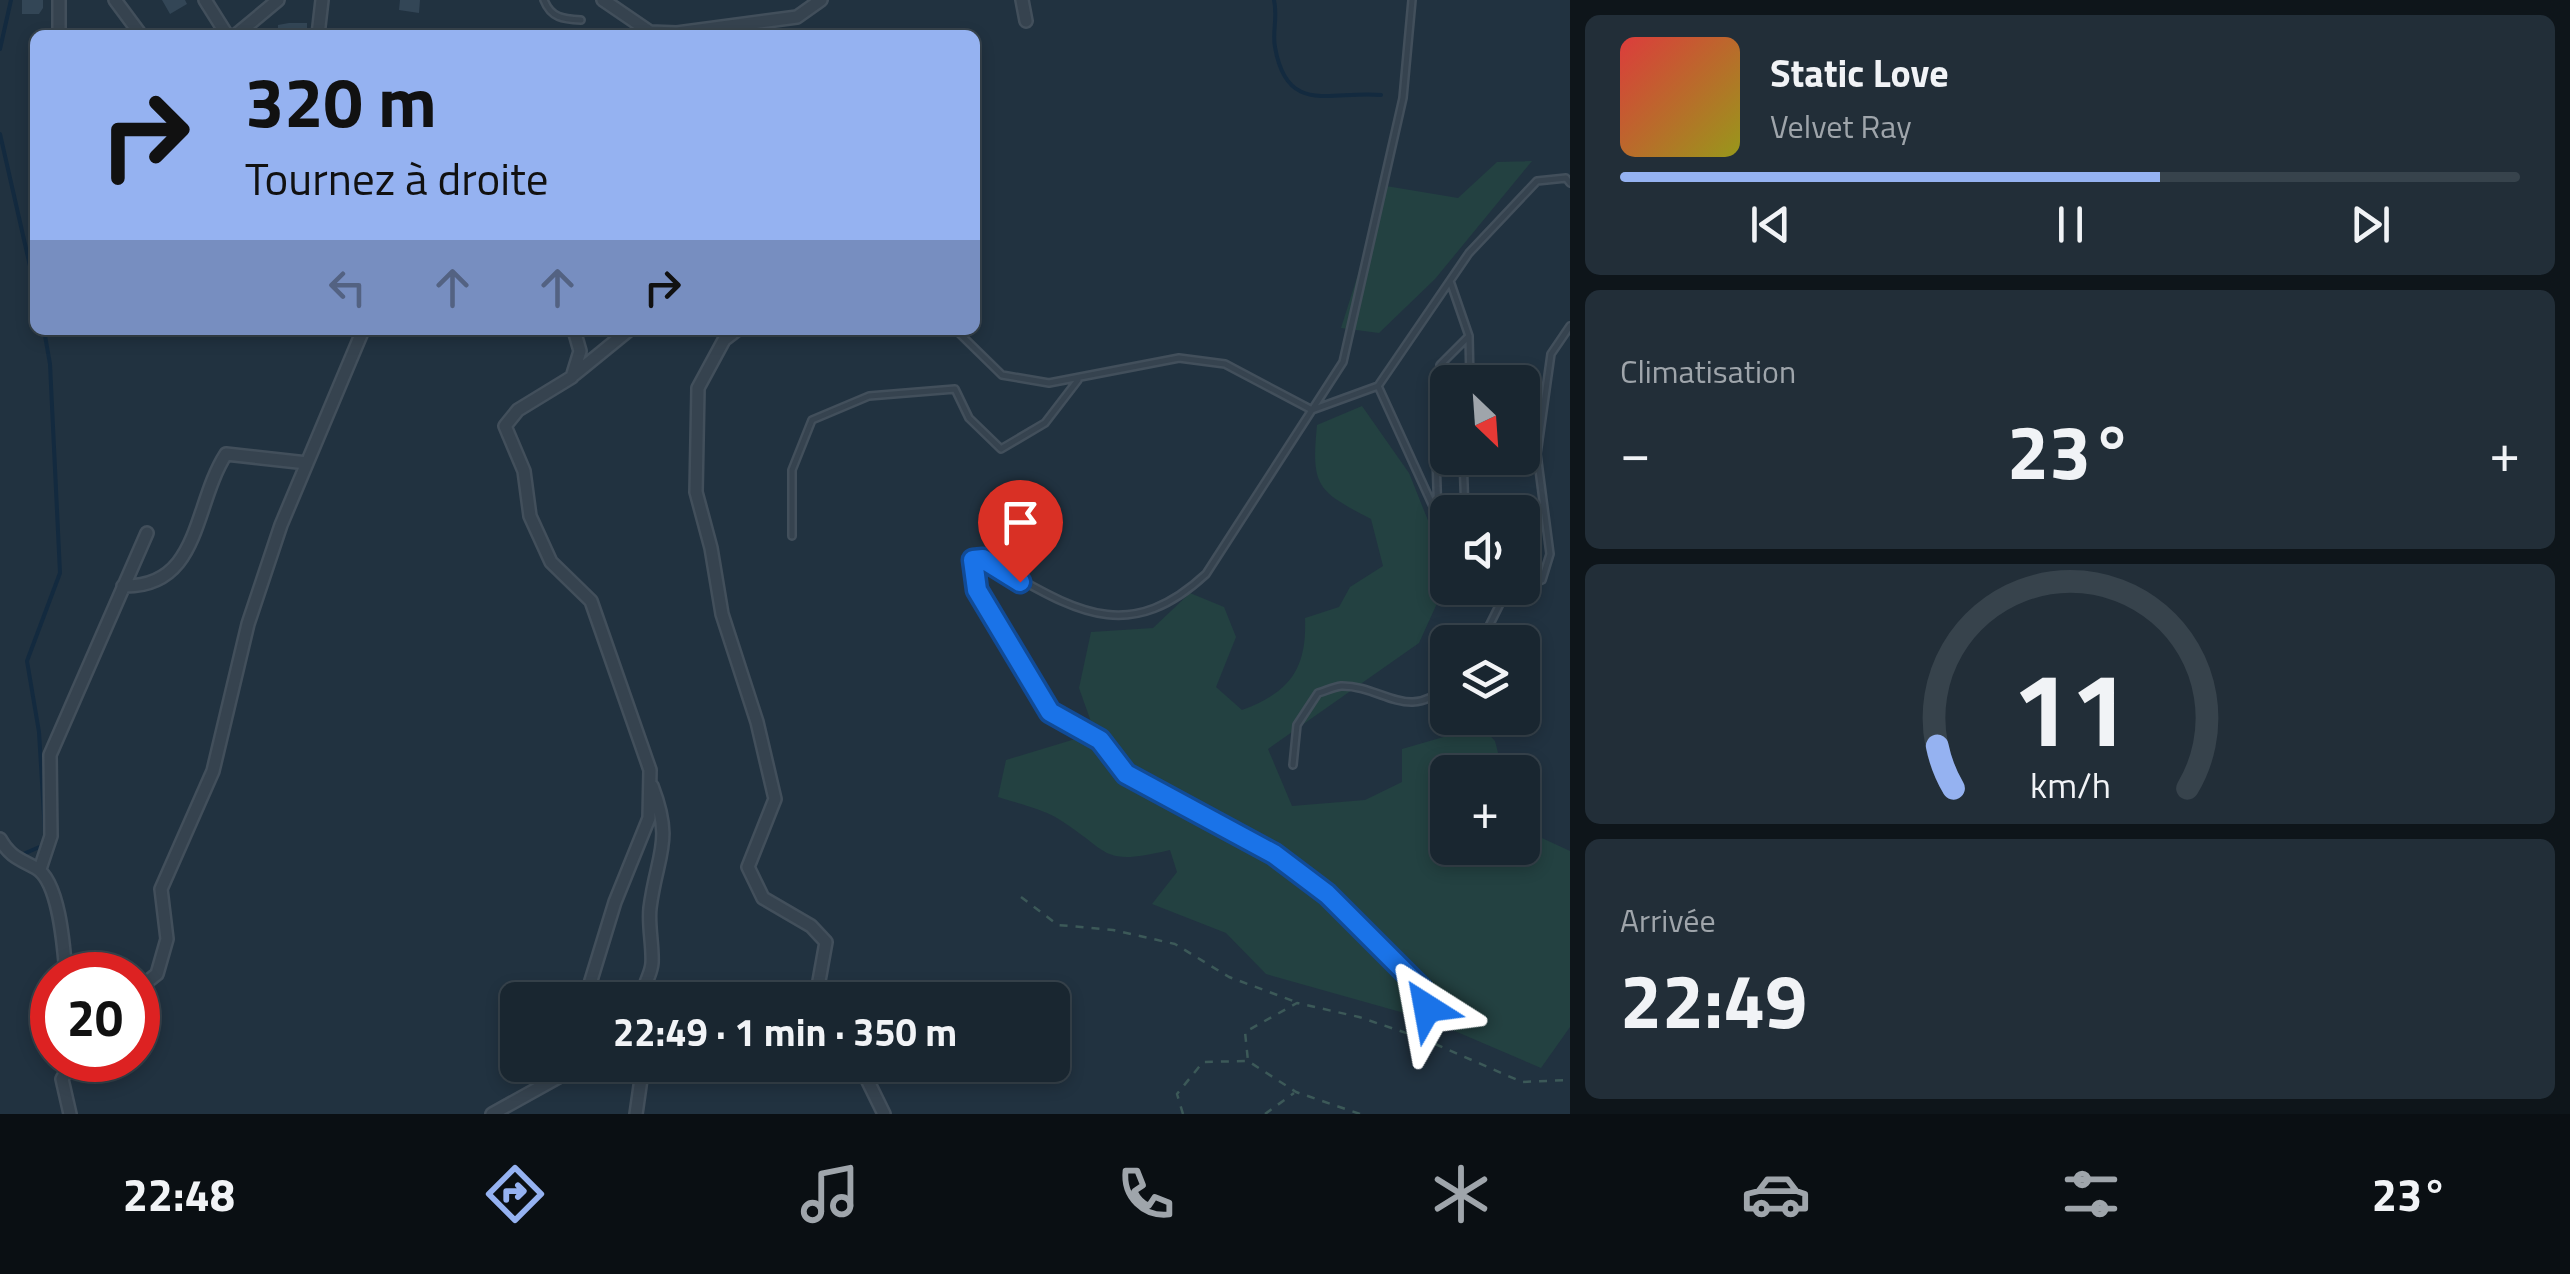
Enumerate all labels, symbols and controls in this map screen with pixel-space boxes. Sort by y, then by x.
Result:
text: Static Love [1770,44,1949,102]
text: 320 m [245,48,437,154]
icon: right [80,70,210,200]
text: Velvet Ray [1770,102,1912,150]
text: Tournez à droite [245,144,549,212]
icon: previous [1743,197,1798,252]
icon: pause [2043,197,2098,252]
icon: next [2343,197,2398,252]
icon: left [320,260,375,315]
icon: ahead [425,260,480,315]
icon: ahead [530,260,585,315]
icon: right [635,260,690,315]
text: Climatisation [1620,347,1796,395]
north arrow [1430,365,1540,475]
map controls [1430,365,1540,865]
text: 23° [2007,394,2133,508]
text: − [1620,410,1651,493]
text: + [2489,410,2520,493]
pin [978,480,1063,583]
icon: arrive [993,495,1048,550]
button: sound [1430,495,1540,605]
button: layers [1430,625,1540,735]
text: 11 [2012,628,2128,786]
button: + [1430,755,1540,865]
text: km/h [2030,757,2110,812]
text: Arrivée [1620,896,1716,944]
text: 22:49 [1620,943,1807,1057]
speed limit sign: 20 [30,952,160,1082]
position arrow [1375,956,1479,1060]
text: 22:49 · 1 min · 350 m [613,1003,957,1061]
icon: directions [480,1159,550,1229]
icon: music [795,1159,865,1229]
icon: phone [1111,1159,1181,1229]
icon: climate [1426,1159,1496,1229]
icon: car [1741,1159,1811,1229]
icon: filters [2056,1159,2126,1229]
text: 22:48 [123,1160,235,1228]
text: 23° [2372,1160,2447,1228]

